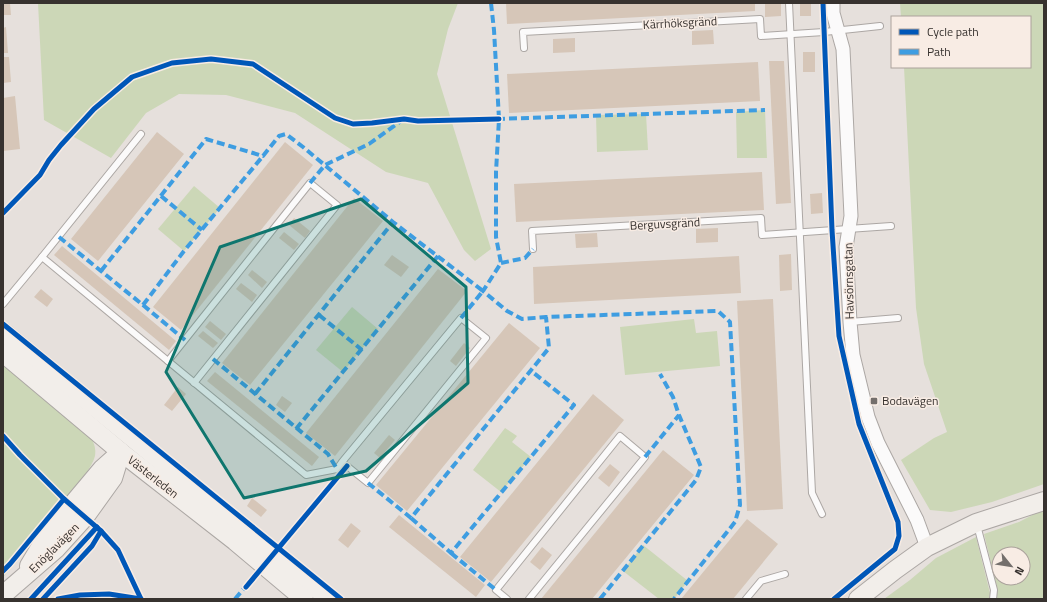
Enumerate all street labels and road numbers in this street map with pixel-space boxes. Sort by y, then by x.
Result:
street label: Kärrhöksgränd [642,11,718,34]
street label: Berguvsgränd [629,212,701,235]
street label: Havsörnsgatan [838,243,859,319]
street label: Västerleden [124,451,183,503]
street label: Enöglavägen [24,518,83,577]

